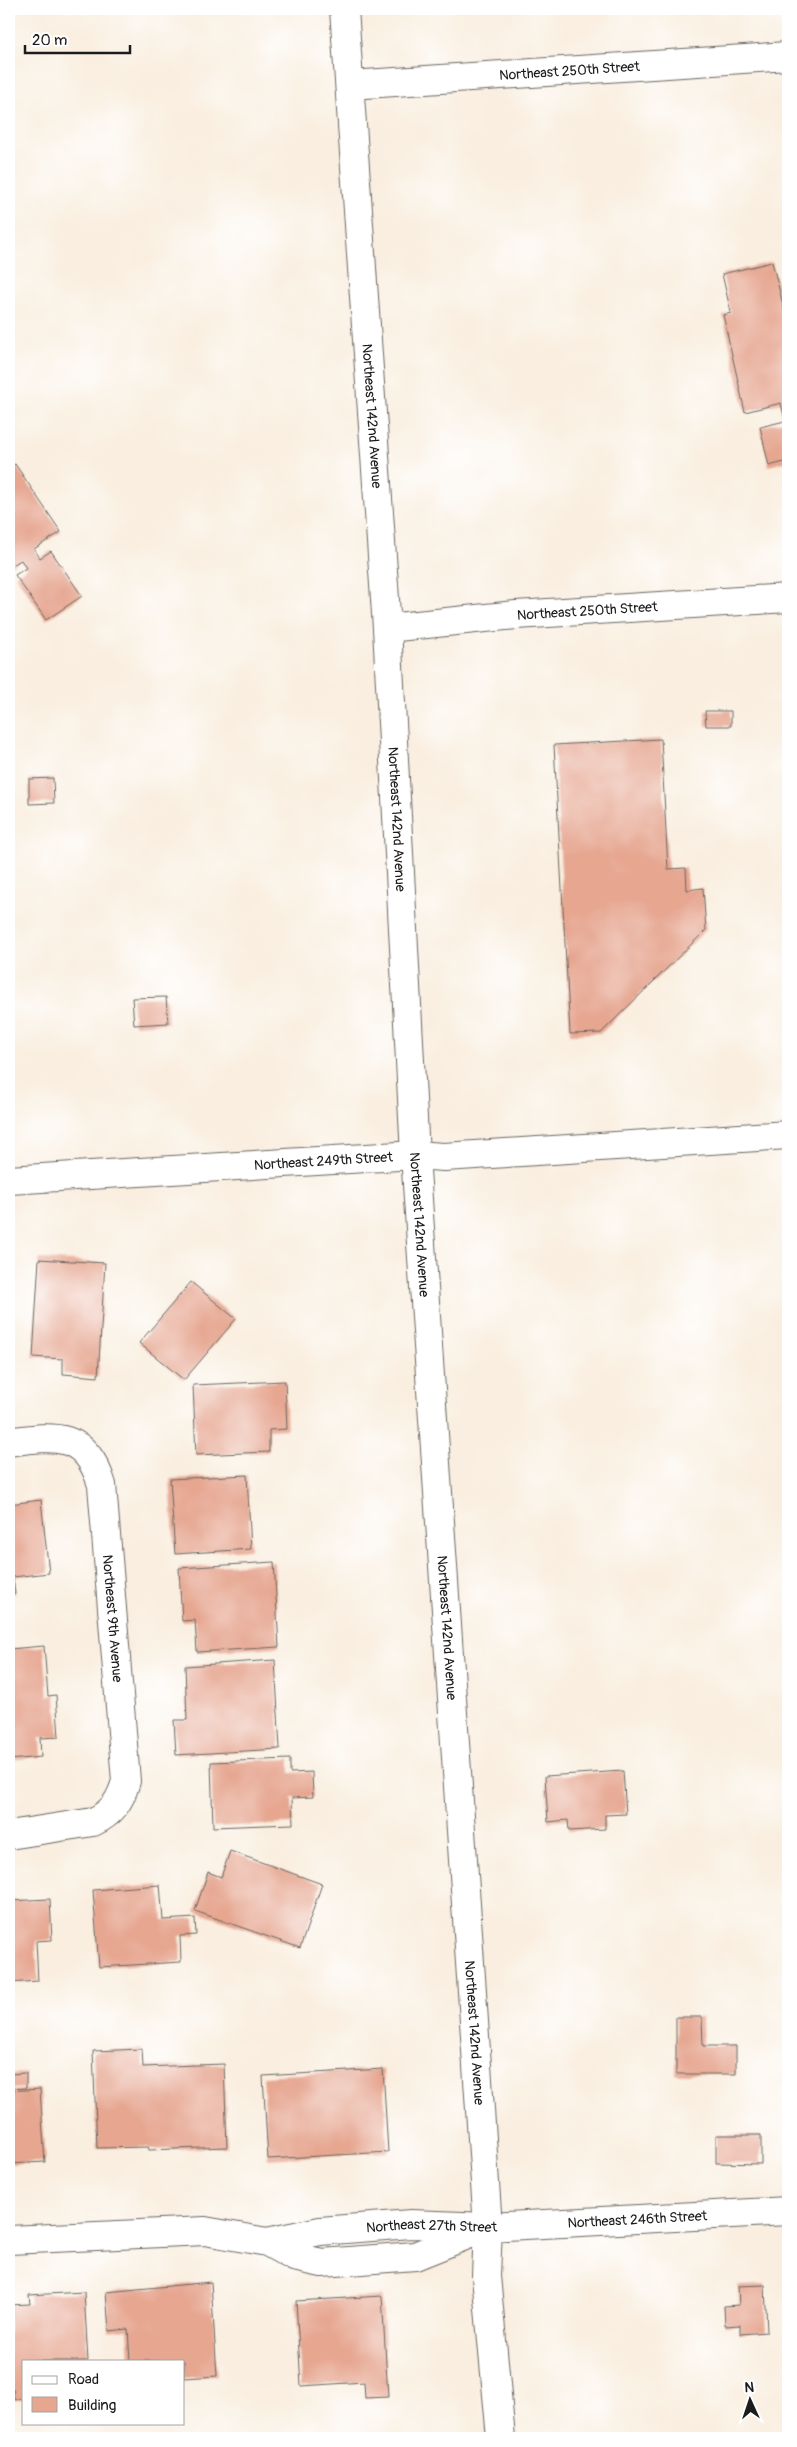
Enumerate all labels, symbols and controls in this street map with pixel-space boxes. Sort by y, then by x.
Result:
scale bar [25,22,130,54]
text: 20 m [32,31,67,50]
street label: Northeast 250th Street [499,58,641,84]
street label: Northeast 142nd Avenue [358,343,385,489]
street label: Northeast 250th Street [516,598,658,624]
street label: Northeast 142nd Avenue [384,746,409,892]
street label: Northeast 249th Street [253,1148,394,1174]
street label: Northeast 142nd Avenue [406,1152,433,1298]
street label: Northeast 9th Avenue [99,1554,126,1683]
street label: Northeast 142nd Avenue [433,1555,460,1701]
street label: Northeast 142nd Avenue [461,1960,488,2106]
street label: Northeast 246th Street [567,2207,708,2232]
street label: Northeast 27th Street [366,2216,498,2236]
legend [22,2360,185,2424]
text: Road [68,2370,99,2389]
north arrow [724,2374,774,2424]
text: N [744,2379,755,2396]
text: Building [68,2396,116,2415]

